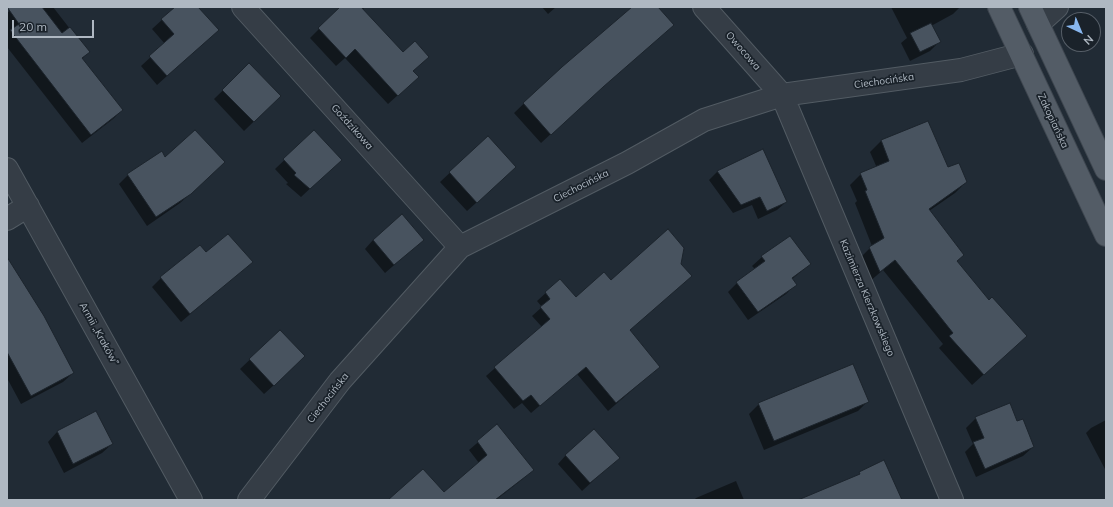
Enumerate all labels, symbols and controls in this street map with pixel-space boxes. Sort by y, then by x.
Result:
scale bar [14,12,96,38]
north arrow [1061,12,1101,52]
text: 20 m [19,19,47,34]
street label: Owocowa [723,29,763,73]
text: N [1081,32,1096,48]
street label: Ciechocińska [853,71,915,91]
street label: Zakopiańska [1035,92,1071,150]
street label: Goździkowa [329,102,375,152]
street label: Ciechocińska [551,167,611,205]
street label: Kazimierza Kierzkowskiego [837,238,897,358]
street label: Armii „Kraków” [77,300,121,368]
street label: Ciechocińska [305,370,351,426]

